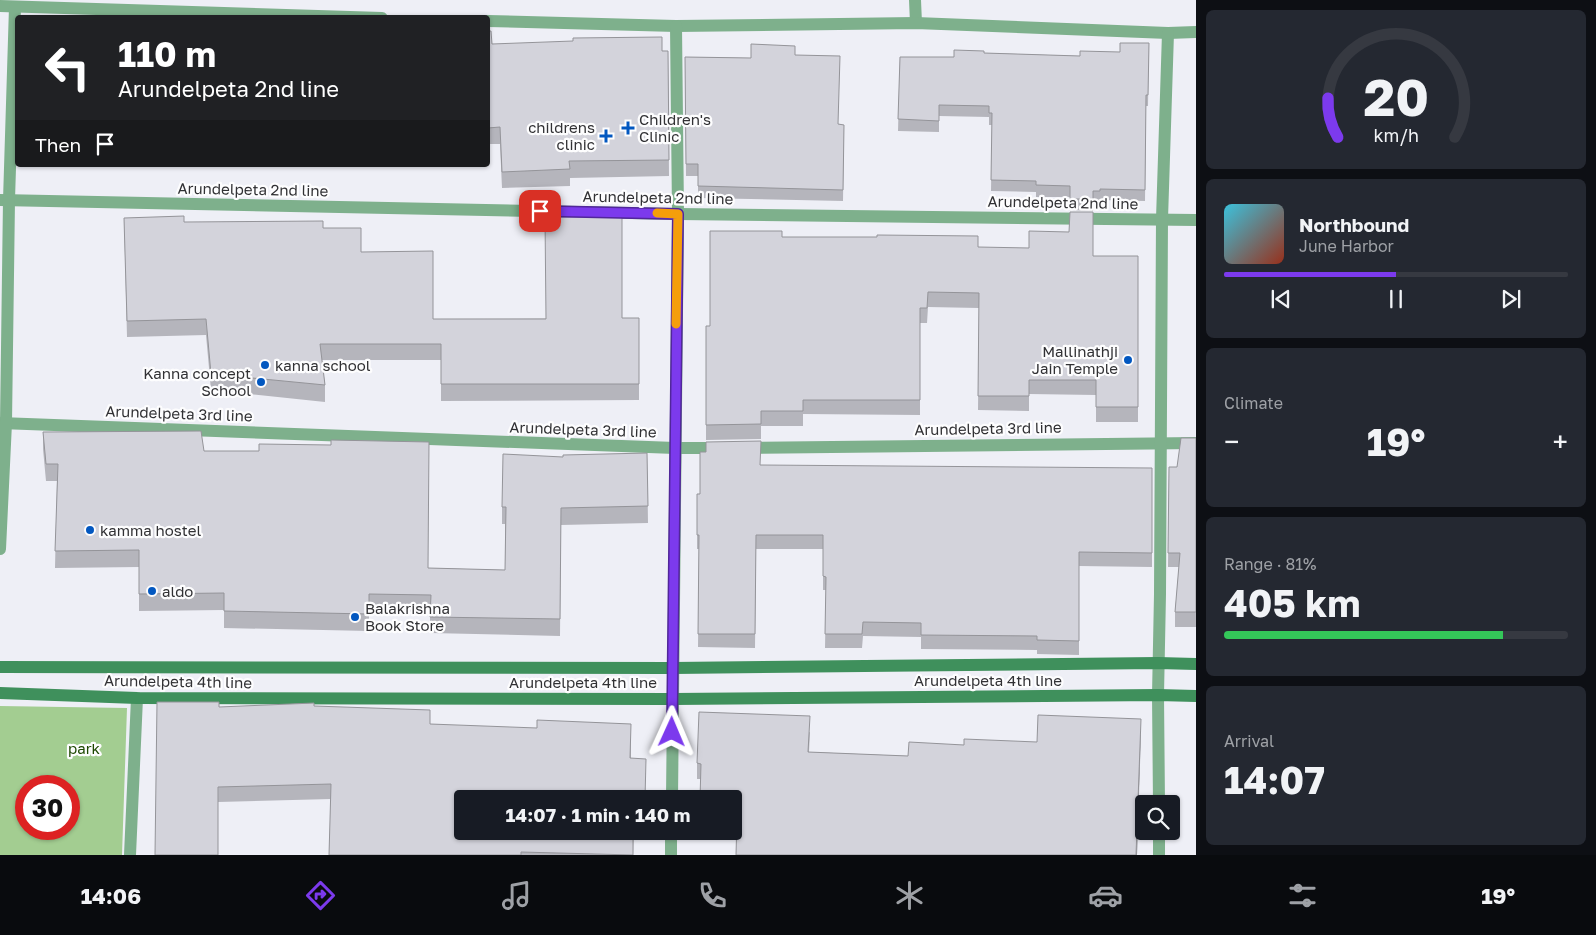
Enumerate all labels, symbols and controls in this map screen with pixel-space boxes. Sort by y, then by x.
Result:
text: 110 m [118,33,216,75]
icon: left [35,35,100,100]
text: 20 [1363,65,1429,127]
text: Arundelpeta 2nd line [118,75,339,102]
place label: Children's Clinic [639,110,711,145]
place label: childrens clinic [528,118,595,153]
marker: Children's Clinic [621,121,635,135]
text: km/h [1373,124,1419,146]
marker: childrens clinic [599,129,613,143]
icon: arrive [91,130,119,158]
text: Then [35,133,81,156]
street label: Arundelpeta 2nd line [177,179,329,199]
street label: Arundelpeta 2nd line [582,187,734,207]
pin [519,190,561,232]
street label: Arundelpeta 2nd line [987,192,1139,212]
icon: arrive [526,197,554,225]
text: Northbound [1299,213,1409,236]
text: June Harbor [1299,236,1394,256]
icon: previous [1267,285,1295,313]
icon: pause [1382,285,1410,313]
icon: next [1497,285,1525,313]
place label: Mallinathji Jain Temple [1032,342,1118,377]
marker: Mallinathji Jain Temple [1122,354,1134,366]
place label: kanna school [275,356,371,374]
marker: kanna school [259,359,271,371]
place label: Kanna concept School [143,364,251,399]
marker: Kanna concept School [255,376,267,388]
text: Climate [1224,393,1283,413]
street label: Arundelpeta 3rd line [105,401,253,425]
street label: Arundelpeta 3rd line [509,417,657,441]
street label: Arundelpeta 3rd line [914,418,1062,438]
text: 19° [1367,419,1425,464]
text: − [1224,425,1239,458]
text: + [1553,425,1568,458]
place label: kamma hostel [100,521,201,539]
marker: kamma hostel [84,524,96,536]
text: Range · 81% [1224,554,1316,574]
text: 405 km [1224,580,1360,625]
place label: aldo [162,582,193,600]
marker: aldo [146,585,158,597]
place label: Balakrishna Book Store [365,599,450,634]
marker: Balakrishna Book Store [349,611,361,623]
street label: Arundelpeta 4th line [104,671,252,691]
street label: Arundelpeta 4th line [914,671,1062,689]
street label: Arundelpeta 4th line [509,673,657,691]
position arrow [645,705,697,757]
text: Arrival [1224,731,1274,751]
park label: park [68,739,101,757]
text: 14:07 [1224,757,1325,802]
speed limit sign: 30 [15,775,80,840]
map controls [1135,795,1180,840]
button: search [1135,795,1180,840]
text: 14:07 · 1 min · 140 m [506,803,690,826]
icon: directions [303,878,338,913]
icon: music [499,878,534,913]
icon: phone [695,878,730,913]
icon: climate [892,878,927,913]
icon: car [1088,878,1123,913]
icon: filters [1285,878,1320,913]
text: 14:06 [81,882,141,909]
text: 19° [1481,882,1515,909]

